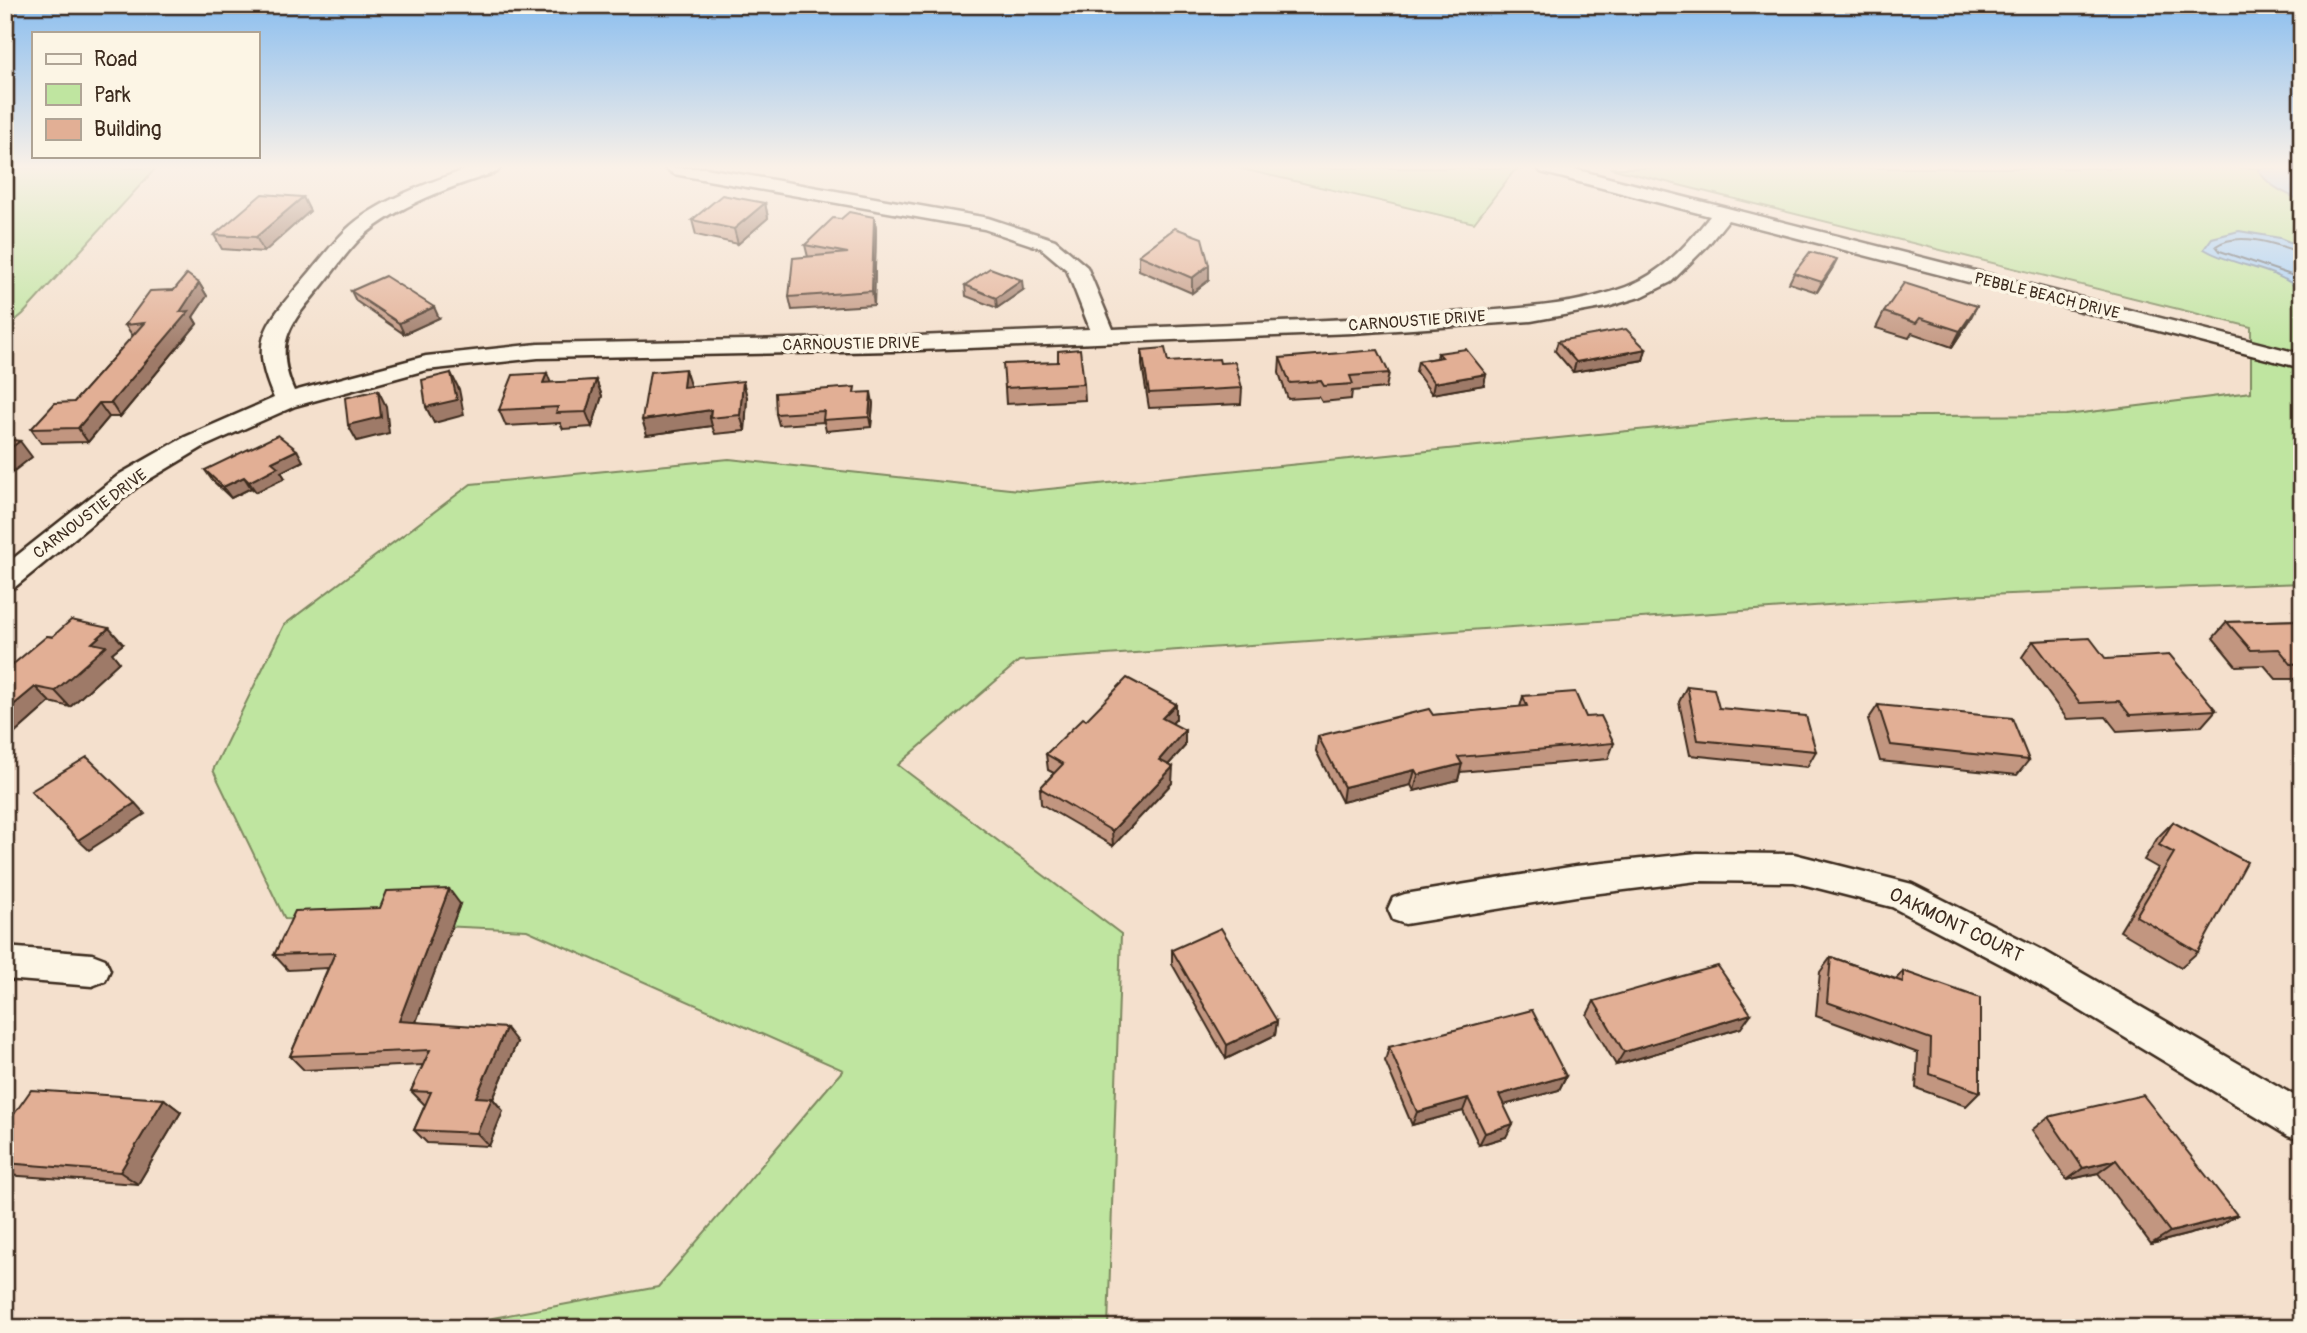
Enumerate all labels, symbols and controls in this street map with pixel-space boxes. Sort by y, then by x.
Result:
legend [32,32,259,158]
text: Road [94,46,138,73]
text: Park [94,82,131,109]
text: Building [94,116,161,143]
street label: PEBBLE BEACH DRIVE [1972,268,2122,324]
street label: CARNOUSTIE DRIVE [1348,306,1486,336]
street label: CARNOUSTIE DRIVE [782,333,920,355]
street label: CARNOUSTIE DRIVE [29,465,151,563]
street label: OAKMONT COURT [1885,882,2027,968]

